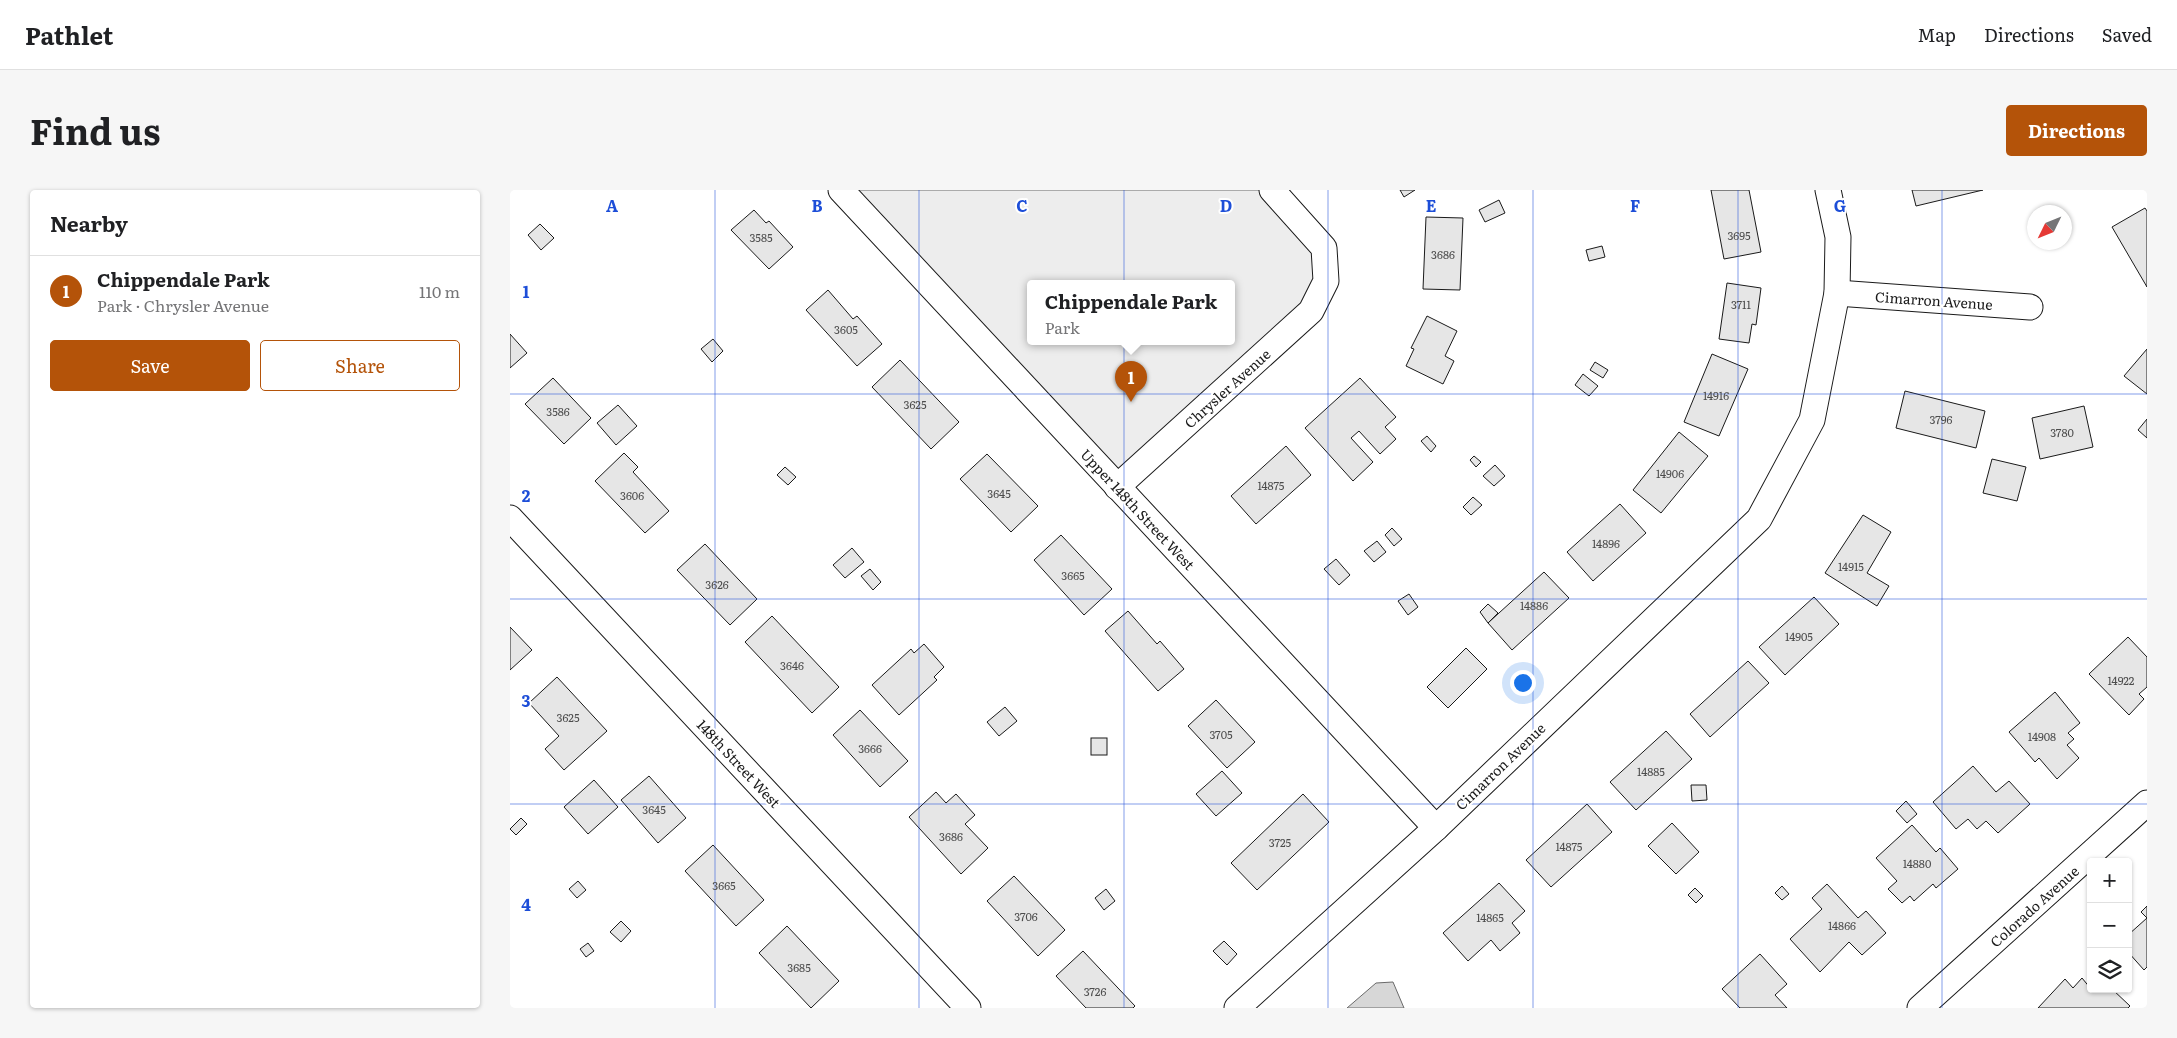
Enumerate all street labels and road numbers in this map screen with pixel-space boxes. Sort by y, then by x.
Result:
street label: Cimarron Avenue [1875,286,1993,314]
street label: Chrysler Avenue [1180,344,1274,432]
street label: Upper 148th Street West [1077,444,1200,574]
street label: 148th Street West [693,714,785,812]
street label: Cimarron Avenue [1451,718,1549,814]
street label: Colorado Avenue [1985,861,2083,951]

